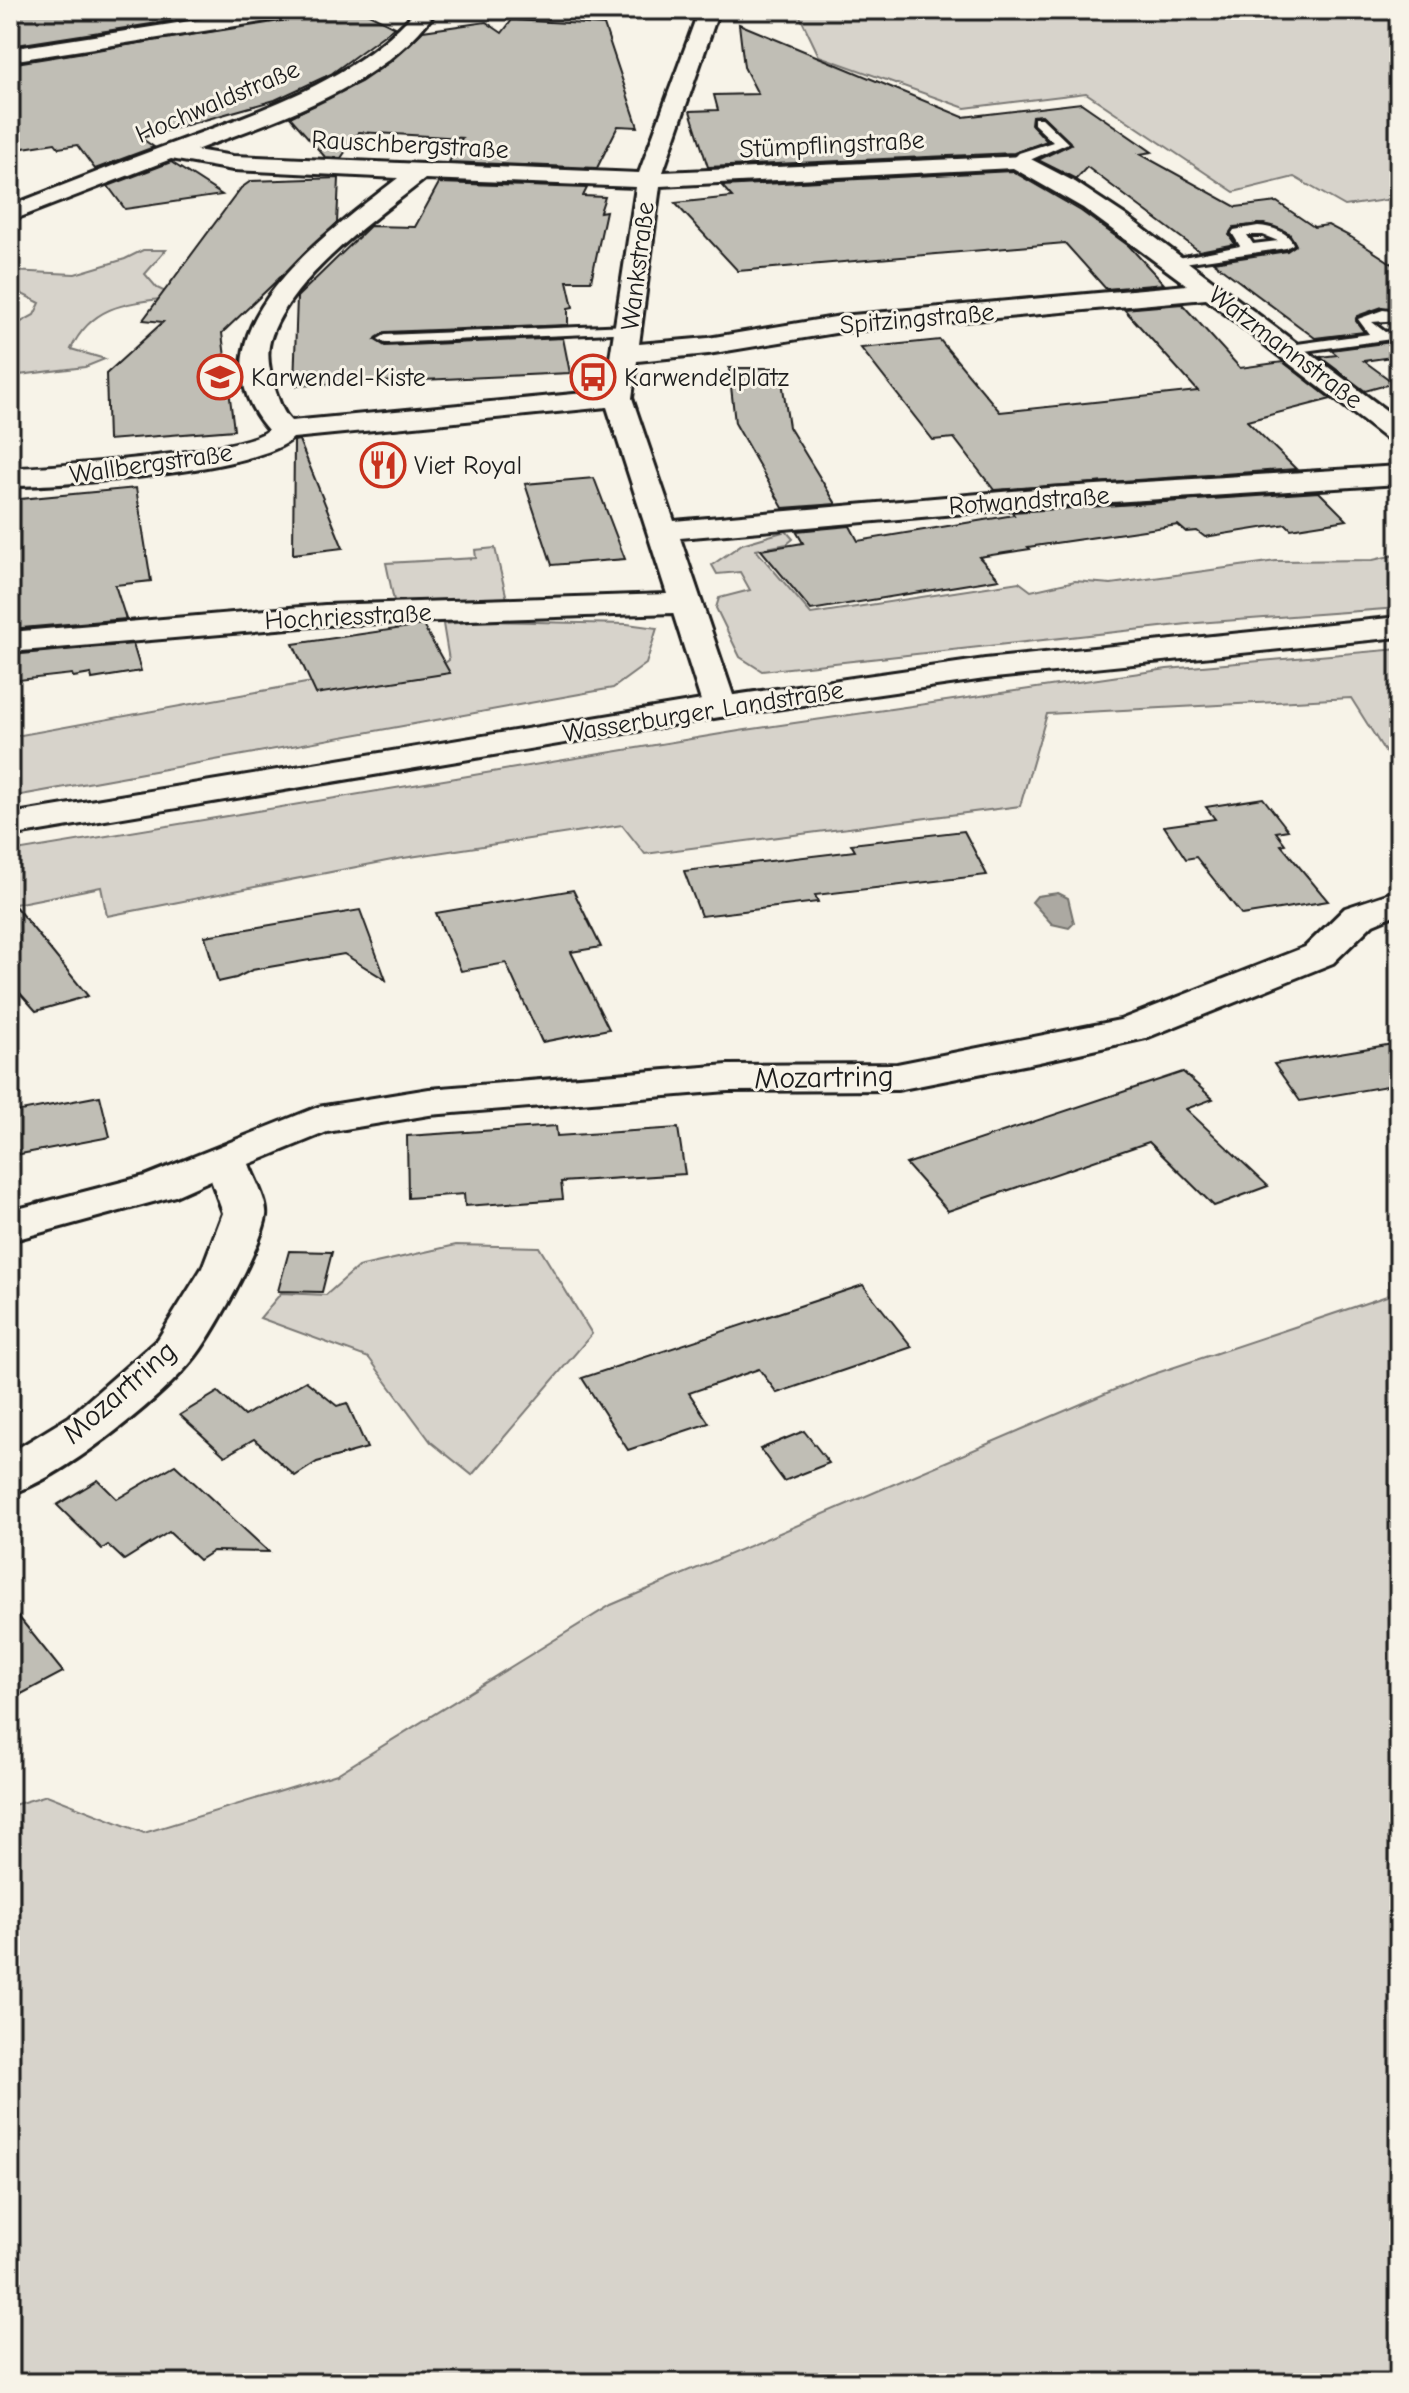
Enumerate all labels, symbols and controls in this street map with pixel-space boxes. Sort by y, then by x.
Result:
street label: Hochwaldstraße [131,54,304,150]
street label: Rauschbergstraße [311,125,509,165]
street label: Stümpflingstraße [739,125,925,165]
street label: Wankstraße [615,200,661,332]
street label: Watzmannstraße [1203,280,1368,415]
street label: Spitzingstraße [839,297,996,341]
school or university icon: Karwendel-Kiste [196,353,244,401]
bus stop icon: Karwendelplatz [569,353,617,401]
place label: Karwendel-Kiste [251,363,426,393]
place label: Karwendelplatz [624,363,789,393]
street label: Wallbergstraße [68,438,234,490]
restaurant icon: Viet Royal [359,441,407,489]
place label: Viet Royal [414,451,522,481]
street label: Rotwandstraße [948,480,1110,522]
street label: Hochriesstraße [264,598,432,636]
street label: Wasserburger Landstraße [561,675,846,749]
street label: Mozartring [754,1059,894,1096]
street label: Mozartring [55,1333,184,1451]

